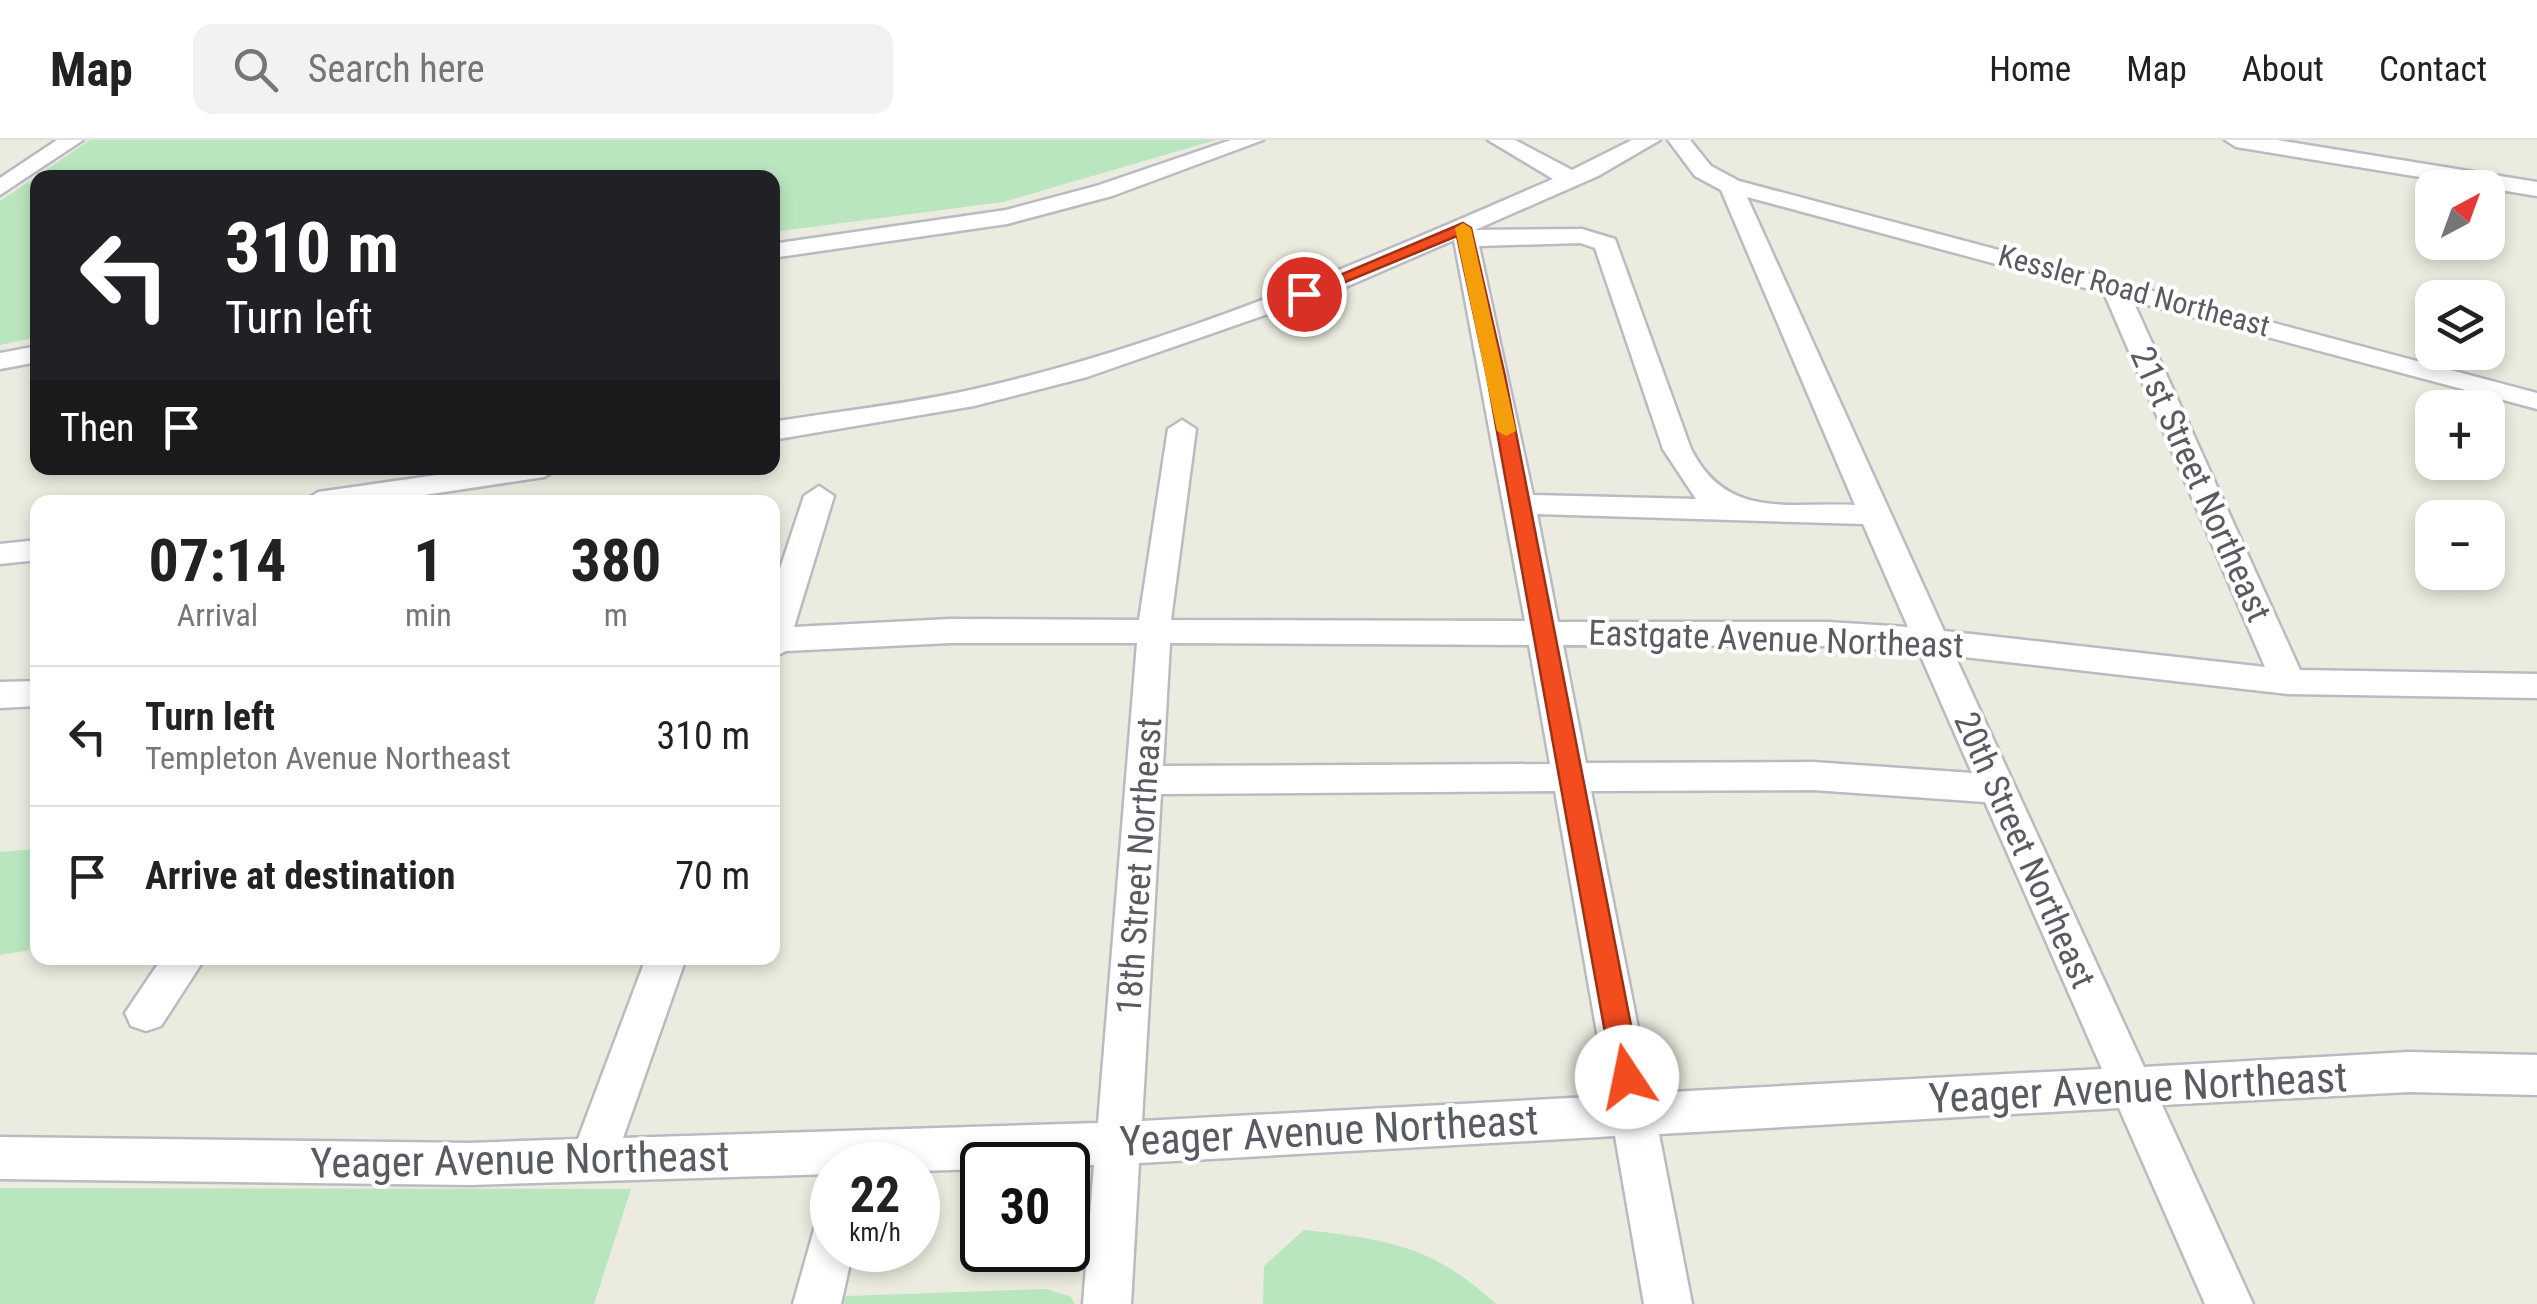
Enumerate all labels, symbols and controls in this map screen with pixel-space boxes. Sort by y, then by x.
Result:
search box [193,24,893,114]
text: Map [50,41,133,98]
icon: search [228,42,283,97]
text: Search here [308,47,485,91]
text: Home [1989,49,2071,90]
text: Map [2126,49,2187,90]
text: About [2242,49,2324,90]
text: Contact [2379,49,2487,90]
north arrow [2415,170,2505,260]
map controls [2415,170,2505,590]
text: 310 m [225,207,399,289]
icon: left [60,210,190,340]
street label: Kessler Road Northeast [1995,237,2274,344]
pin [1262,252,1347,337]
icon: arrive [1277,267,1332,322]
button: layers [2415,280,2505,370]
text: Turn left [225,291,373,344]
street label: 21st Street Northeast [2122,340,2280,628]
button: + [2415,390,2505,480]
icon: arrive [154,400,209,455]
text: Then [60,406,134,450]
button: − [2415,500,2505,590]
text: 07:14 [149,525,286,596]
text: 1 [413,525,444,596]
text: 380 [570,525,661,596]
text: Arrival [177,596,258,634]
text: min [405,596,452,634]
text: m [604,596,628,634]
street label: Eastgate Avenue Northeast [1588,612,1964,667]
text: Turn left [145,695,275,739]
street label: 20th Street Northeast [1945,706,2104,994]
icon: left [60,709,115,764]
text: 310 m [656,714,750,758]
street label: 18th Street Northeast [1109,716,1170,1016]
text: Templeton Avenue Northeast [145,739,511,777]
icon: arrive [60,849,115,904]
text: Arrive at destination [145,854,455,898]
text: 70 m [675,854,750,898]
position arrow [1575,1025,1679,1129]
street label: Yeager Avenue Northeast [1928,1052,2348,1123]
street label: Yeager Avenue Northeast [1119,1095,1539,1166]
street label: Yeager Avenue Northeast [310,1131,730,1188]
speed limit sign: 30 [960,1142,1090,1272]
text: 22 [850,1166,900,1224]
text: km/h [849,1218,901,1247]

